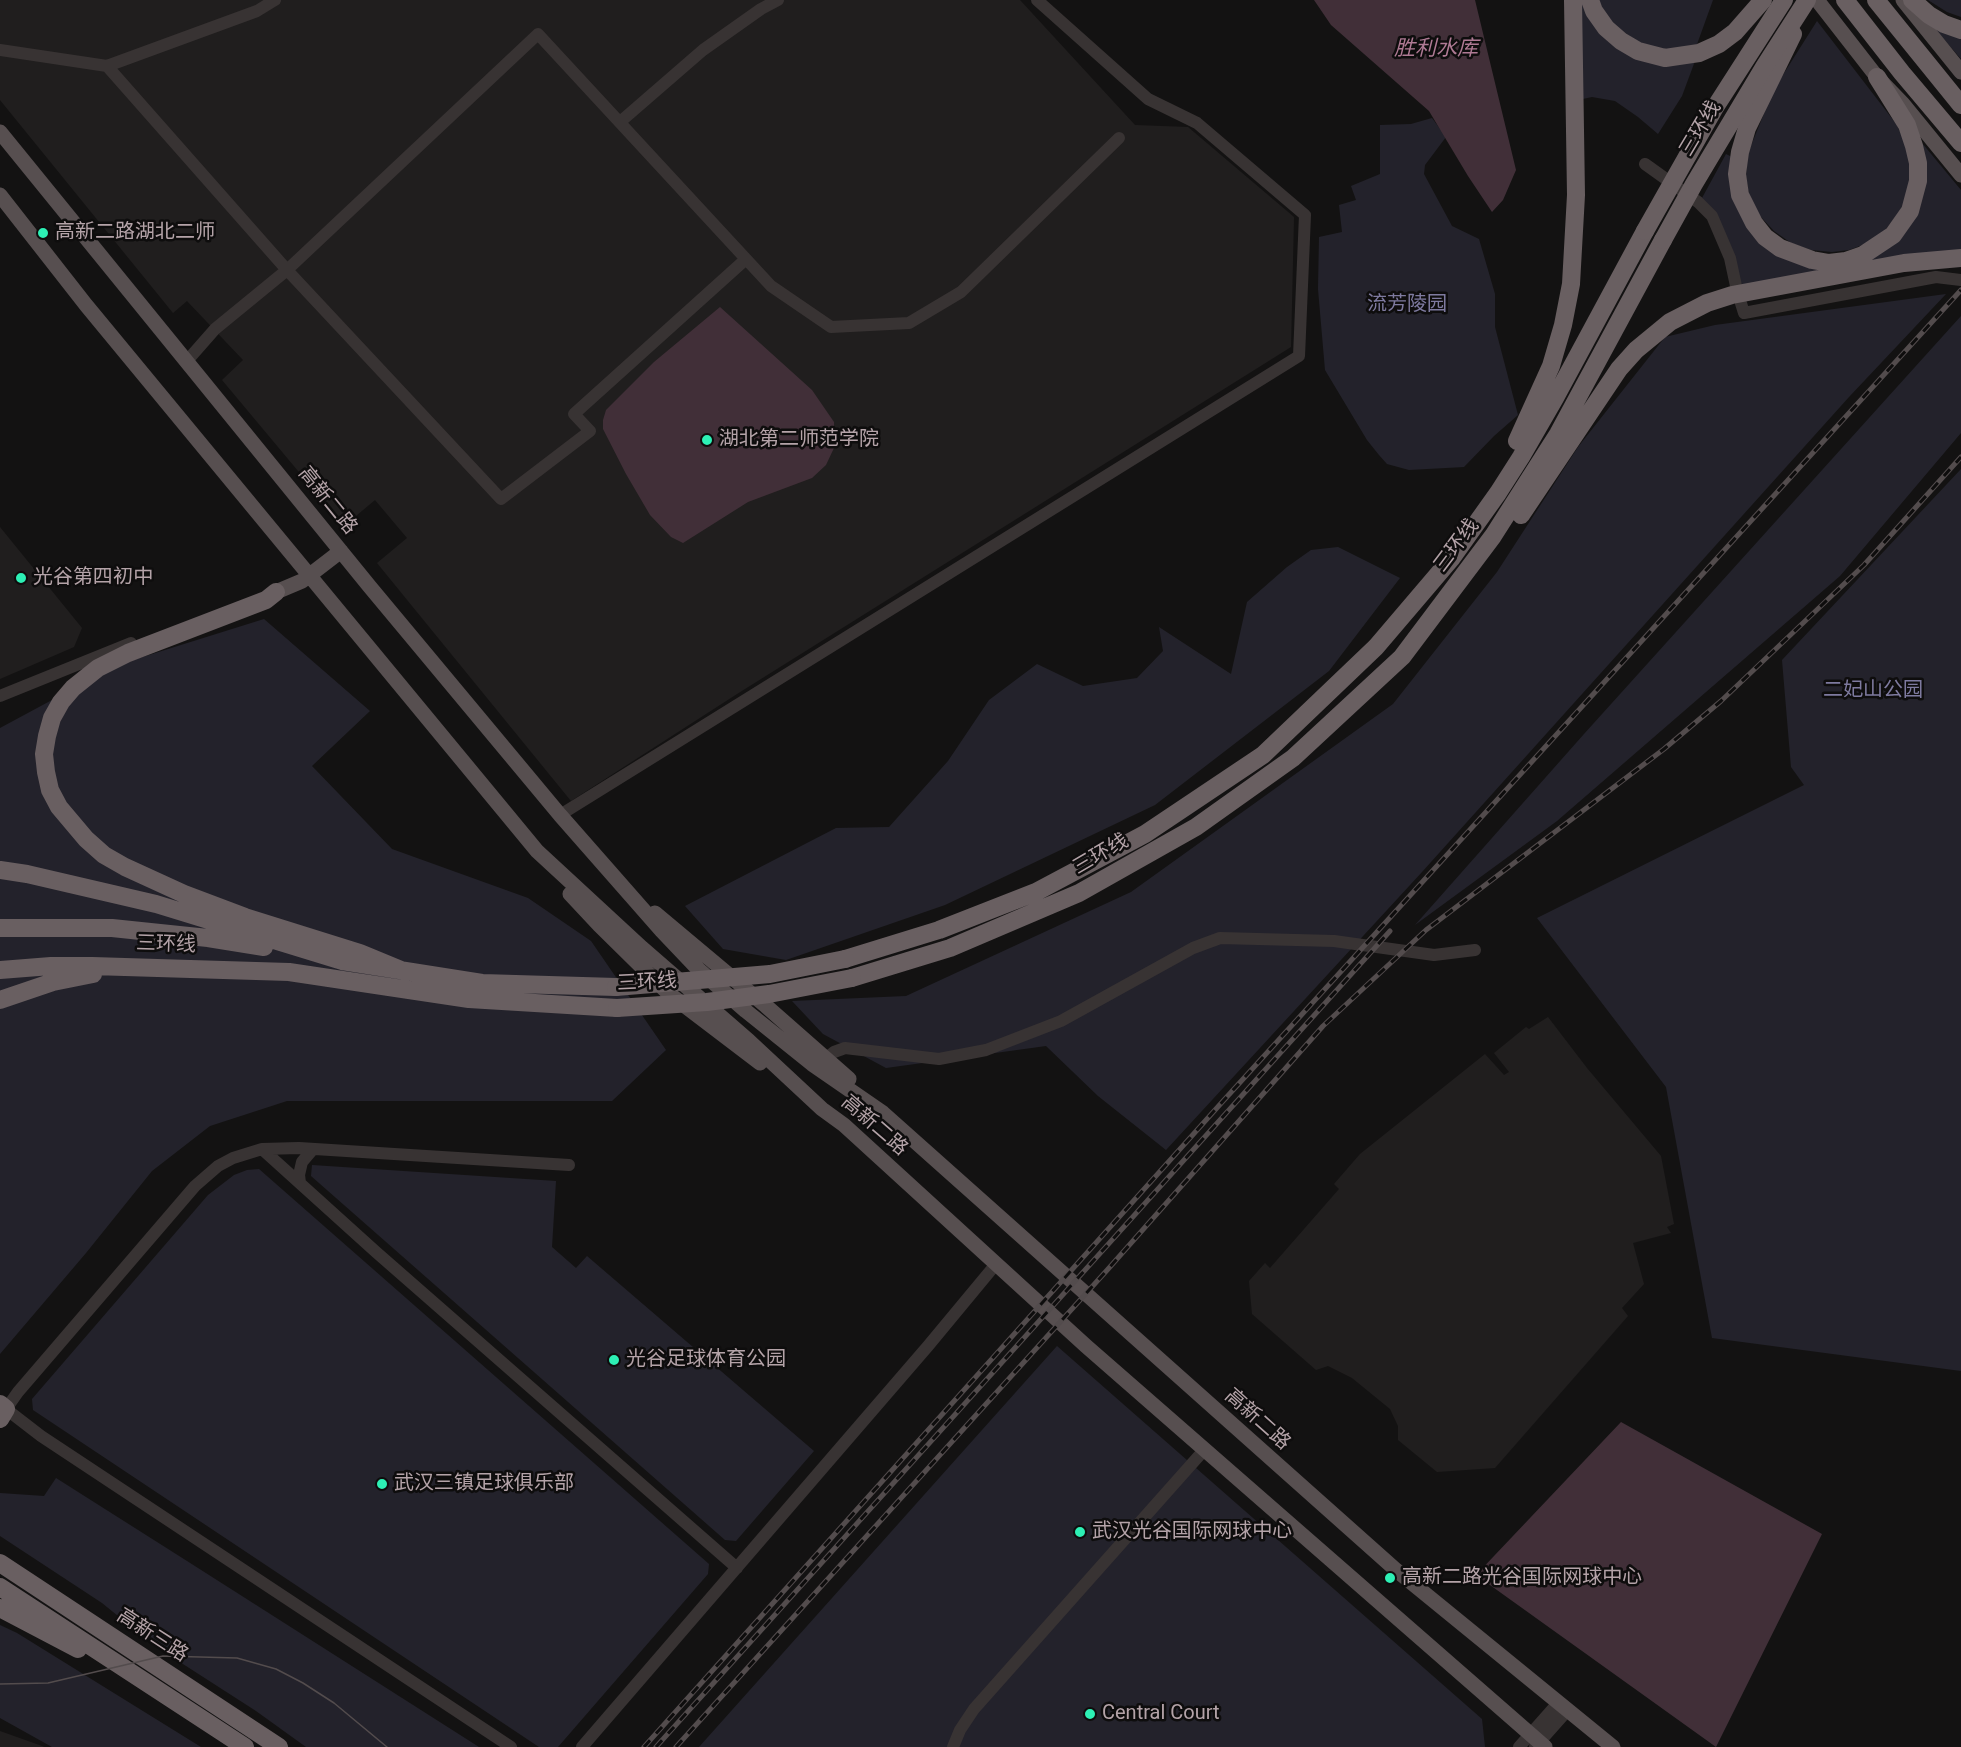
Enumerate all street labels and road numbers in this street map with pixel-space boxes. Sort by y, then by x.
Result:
street label: 三环线 [1675,97,1727,161]
street label: 高新二路 [293,462,361,540]
street label: 三环线 [1429,515,1485,577]
street label: 三环线 [1069,830,1133,880]
street label: 三环线 [136,932,196,958]
street label: 三环线 [616,969,678,997]
street label: 高新二路 [836,1091,912,1161]
street label: 高新二路 [1219,1384,1295,1456]
street label: 高新三路 [112,1604,192,1668]

